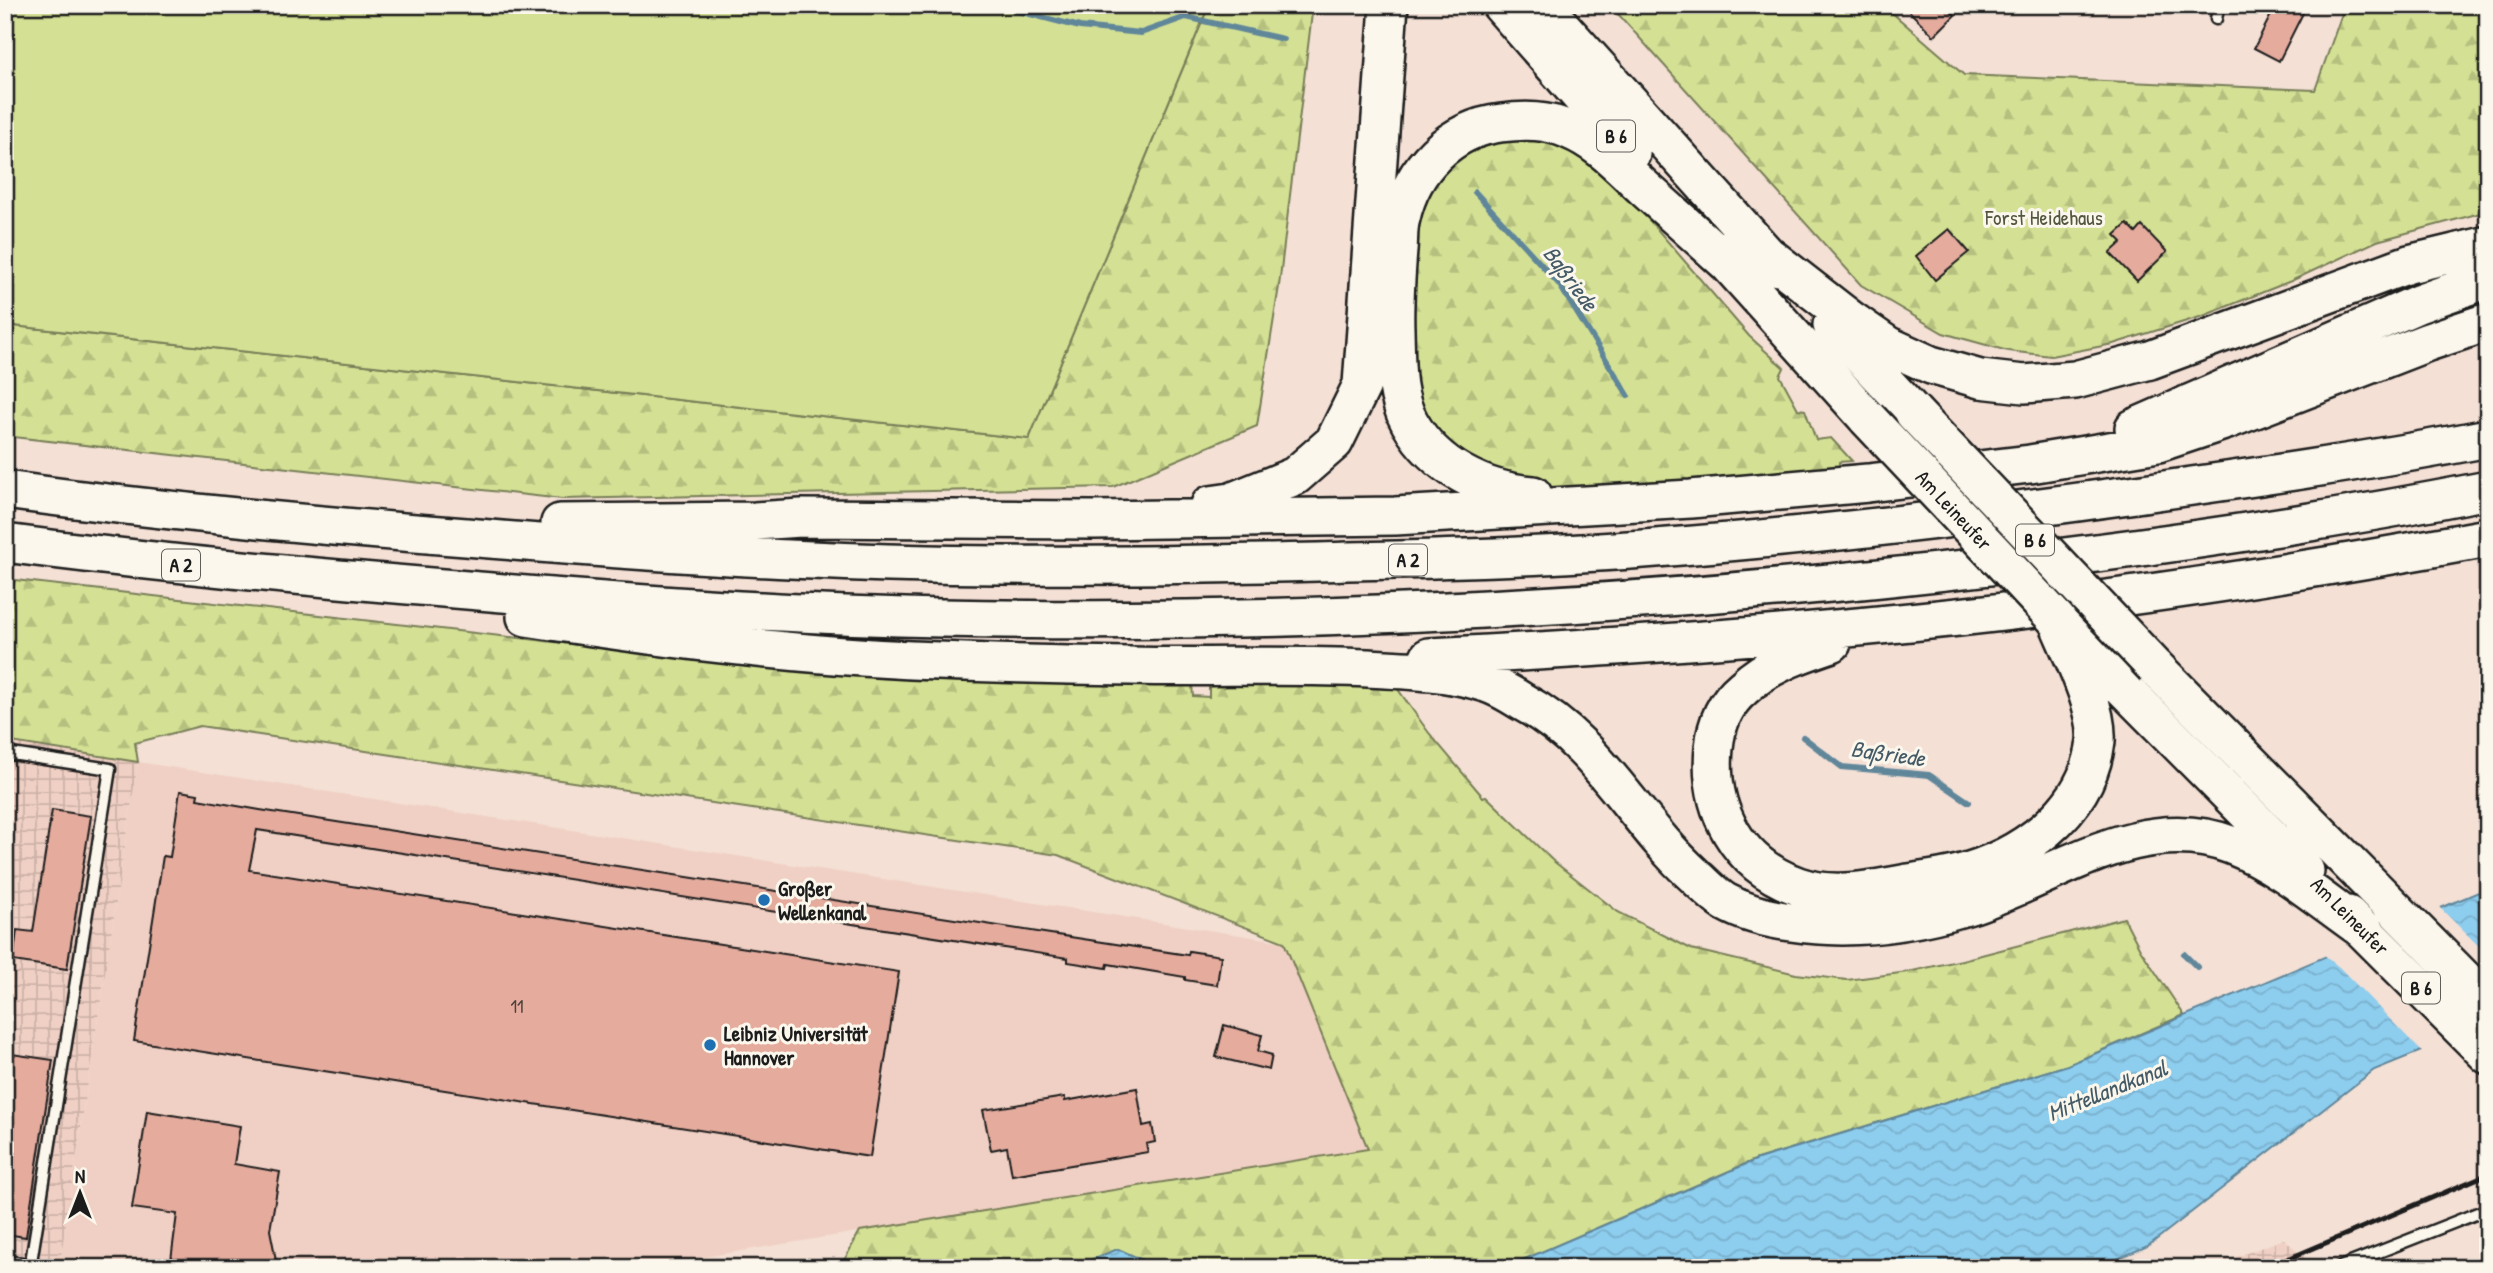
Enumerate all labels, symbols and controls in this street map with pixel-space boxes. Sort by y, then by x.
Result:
road number: B 6 [1597,120,1635,152]
park label: Forst Heidehaus [1984,203,2103,232]
water label: Baßriede [1536,239,1606,318]
street label: Am Leineufer [1909,463,1999,557]
road number: B 6 [2016,524,2054,555]
road number: A 2 [1389,544,1427,576]
road number: A 2 [162,550,200,580]
water label: Baßriede [1849,732,1928,775]
street label: Am Leineufer [2304,870,2396,962]
place label: Großer Wellenkanal [778,874,867,927]
marker: Großer Wellenkanal [756,892,772,908]
road number: B 6 [2402,972,2440,1004]
house number: 11 [510,994,524,1019]
place label: Leibniz Universität Hannover [724,1019,868,1072]
marker: Leibniz Universität Hannover [702,1037,718,1053]
water label: Mittellandkanal [2043,1052,2172,1128]
north arrow [46,1158,116,1228]
text: N [75,1163,85,1189]

